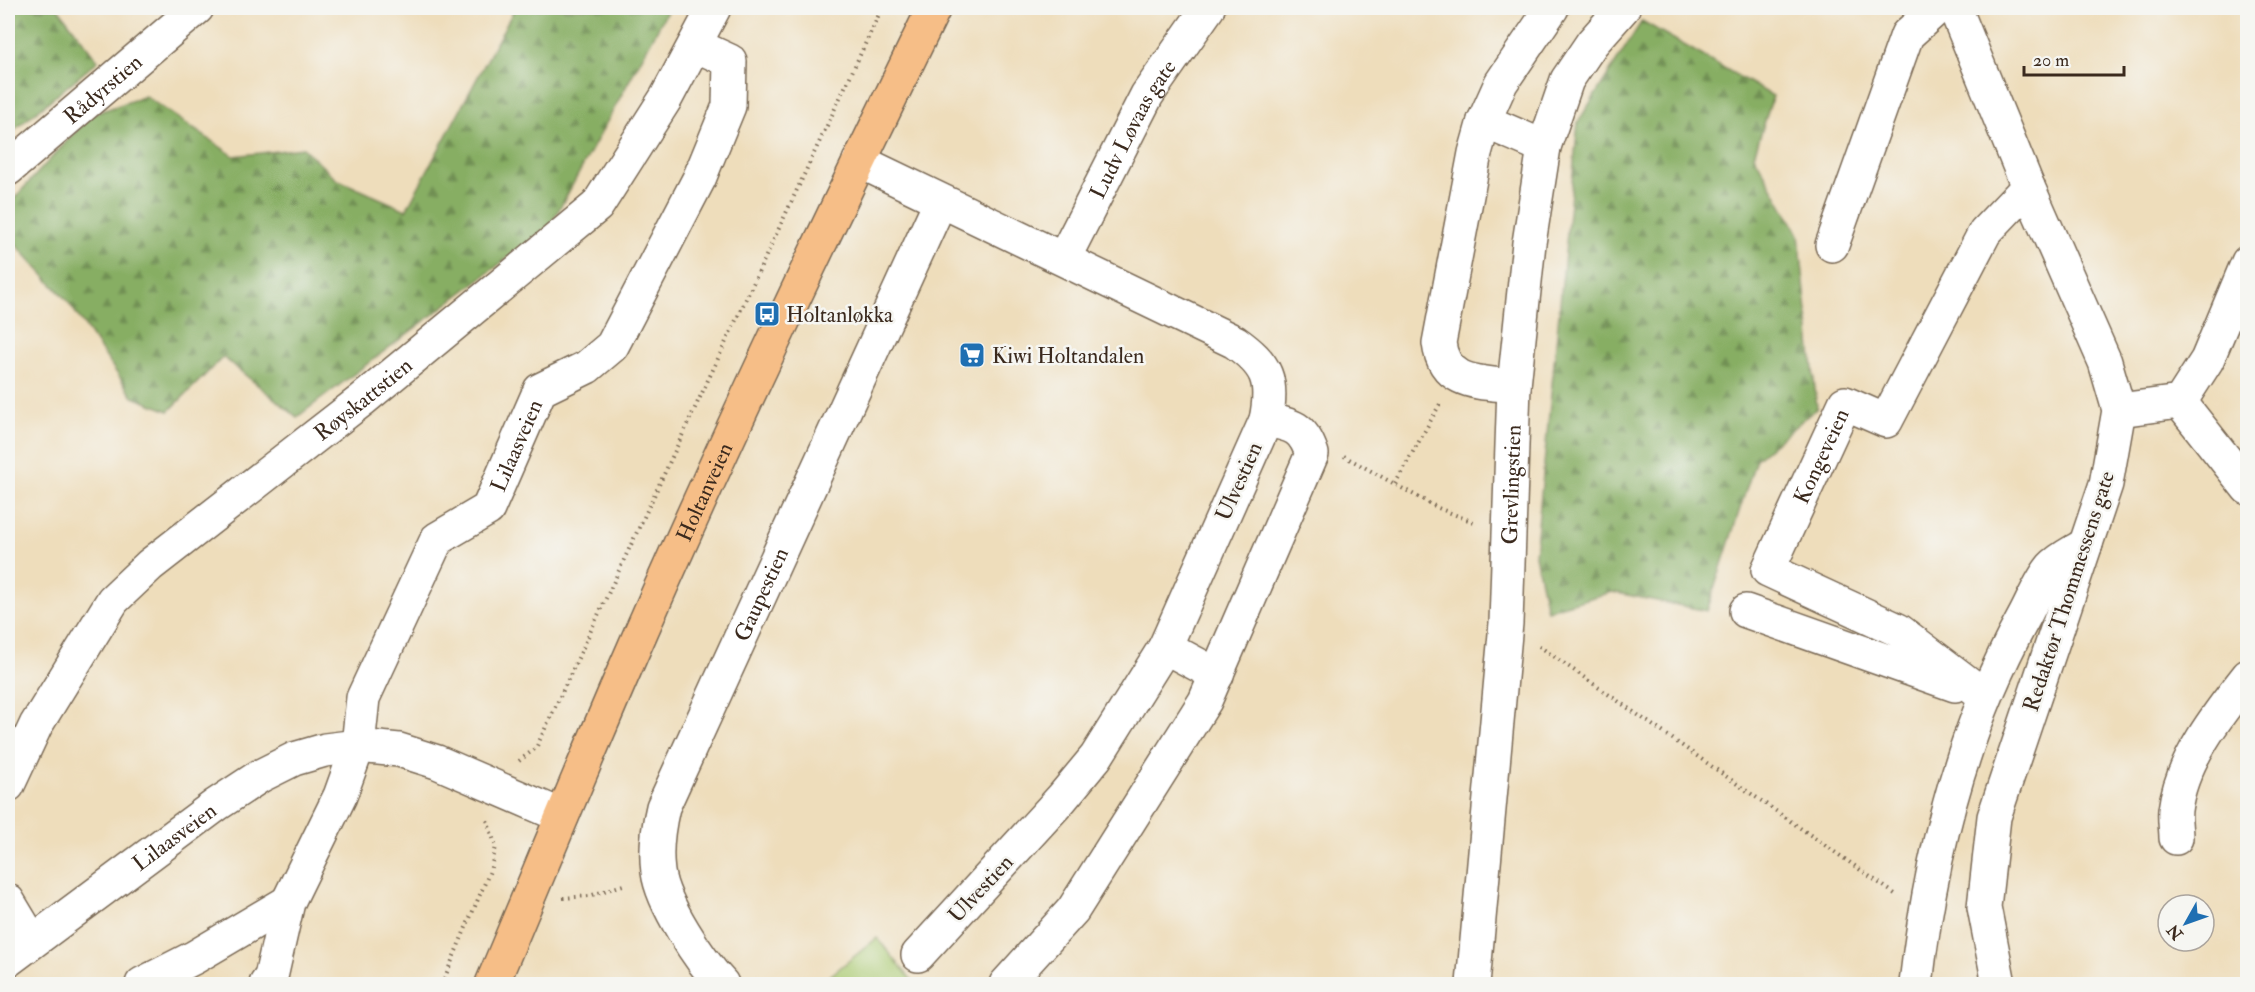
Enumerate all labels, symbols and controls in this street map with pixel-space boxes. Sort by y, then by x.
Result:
scale bar [2024,39,2124,77]
street label: Rådyrstien [58,48,148,131]
text: 20 m [2033,49,2069,72]
street label: Ludv Løvaas gate [1084,54,1182,204]
bus stop icon: Holtanløkka [752,299,782,329]
place label: Holtanløkka [786,301,894,329]
supermarket icon: Kiwi Holtandalen [957,340,987,370]
place label: Kiwi Holtandalen [992,342,1144,370]
street label: Røyskattstien [309,352,418,447]
street label: Lilaasveien [484,395,549,496]
street label: Kongeveien [1787,404,1856,508]
street label: Grevlingstien [1496,424,1528,545]
street label: Holtanveien [670,438,739,546]
street label: Ulvestien [1209,438,1269,525]
street label: Redaktør Thommessens gate [2017,468,2121,715]
street label: Gaupestien [728,543,795,646]
street label: Lilaasveien [127,797,222,878]
street label: Ulvestien [942,849,1019,929]
north arrow [2156,893,2216,953]
text: N [2163,920,2188,945]

